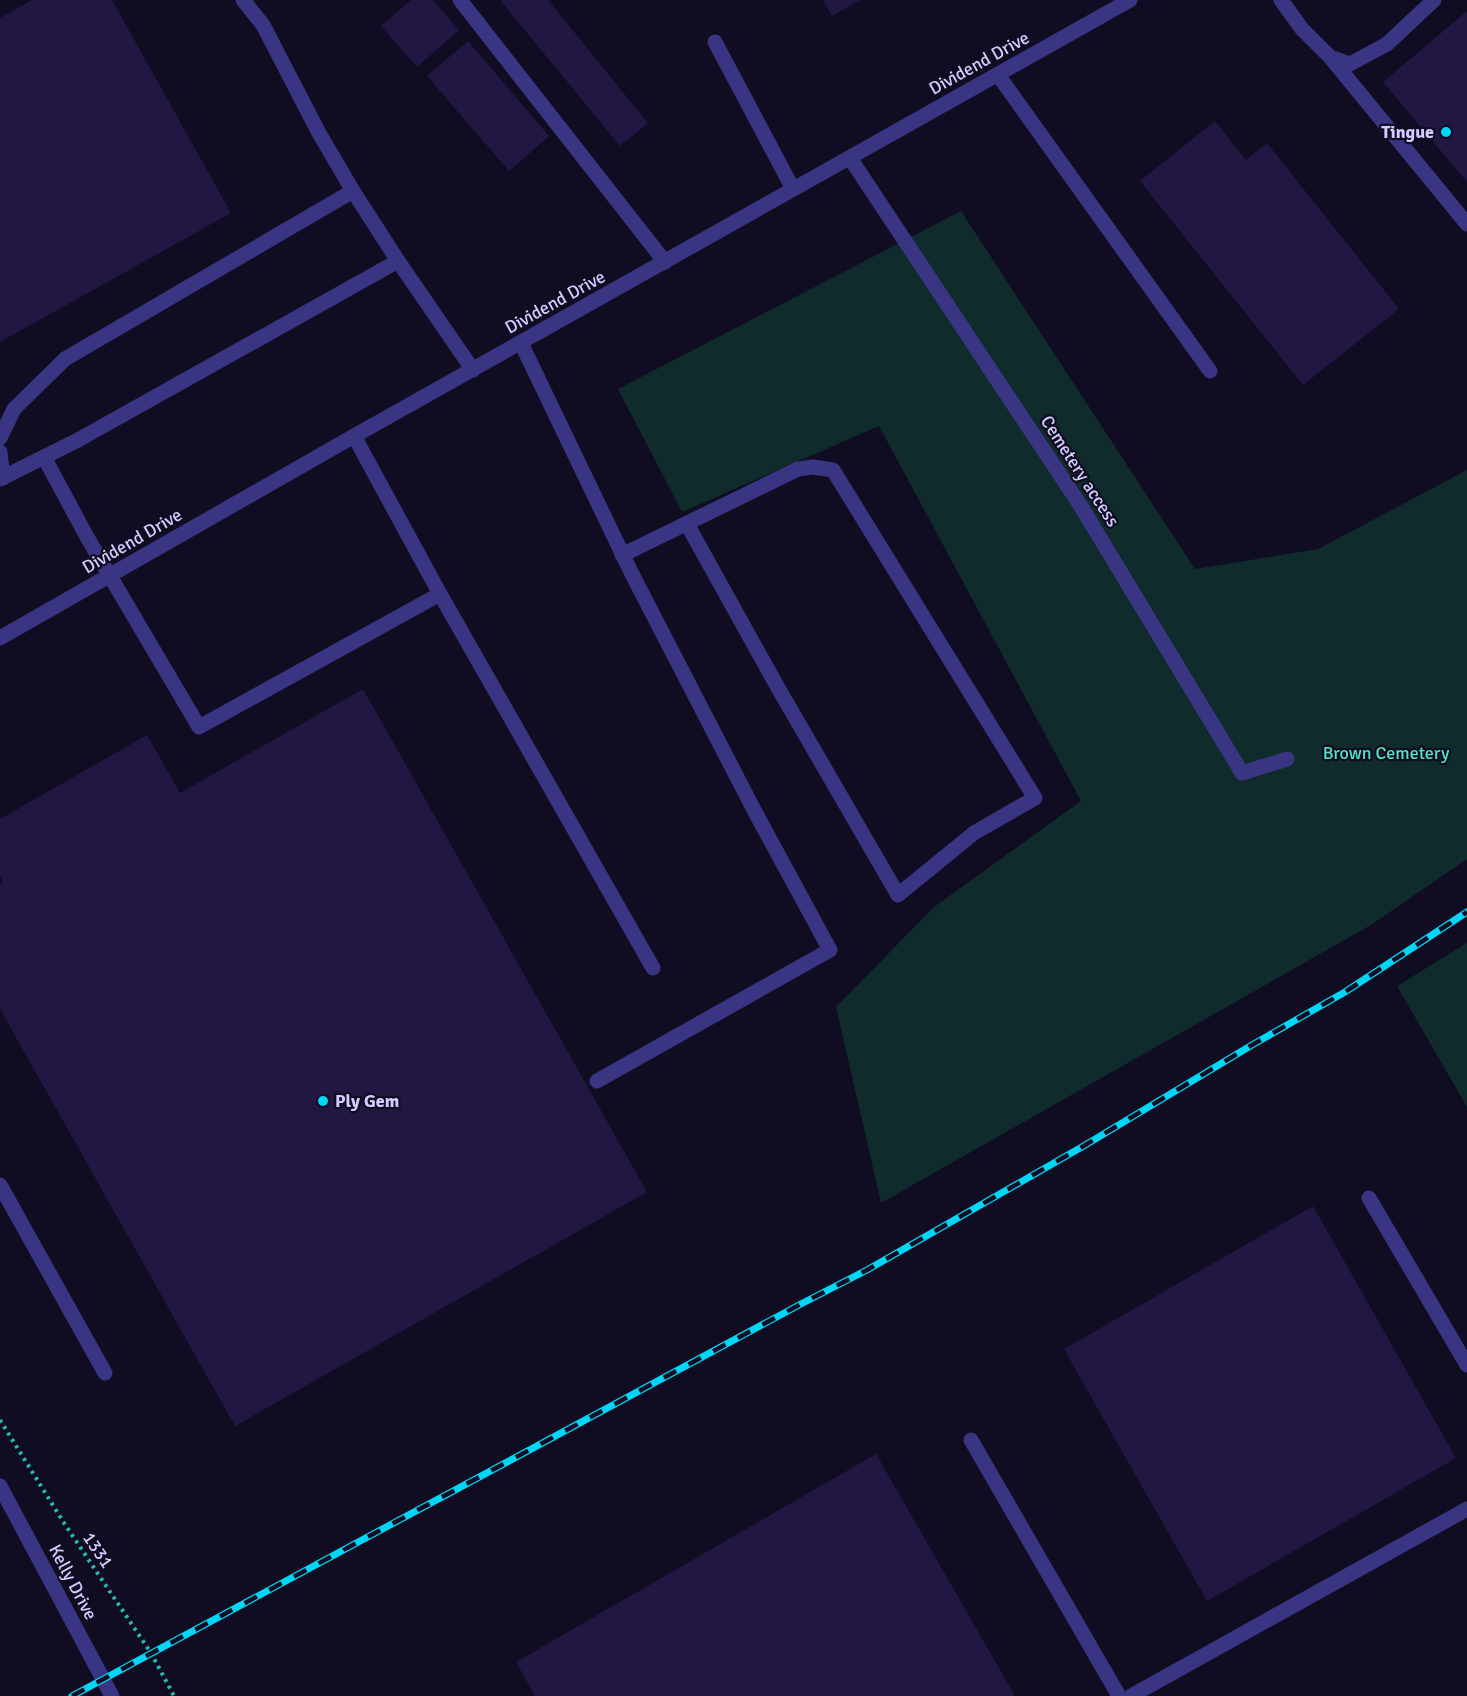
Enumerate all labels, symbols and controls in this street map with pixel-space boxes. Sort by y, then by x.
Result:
street label: Dividend Drive [925,26,1033,100]
place label: Tingue [1381,121,1434,143]
marker: Tingue [1439,125,1453,139]
street label: Dividend Drive [501,265,609,339]
street label: Cemetery access [1036,411,1124,531]
street label: Dividend Drive [78,504,186,578]
park label: Brown Cemetery [1323,742,1450,764]
place label: Ply Gem [335,1090,399,1112]
marker: Ply Gem [316,1094,330,1108]
street label: 1331 [78,1528,118,1572]
street label: Kelly Drive [44,1541,102,1623]

